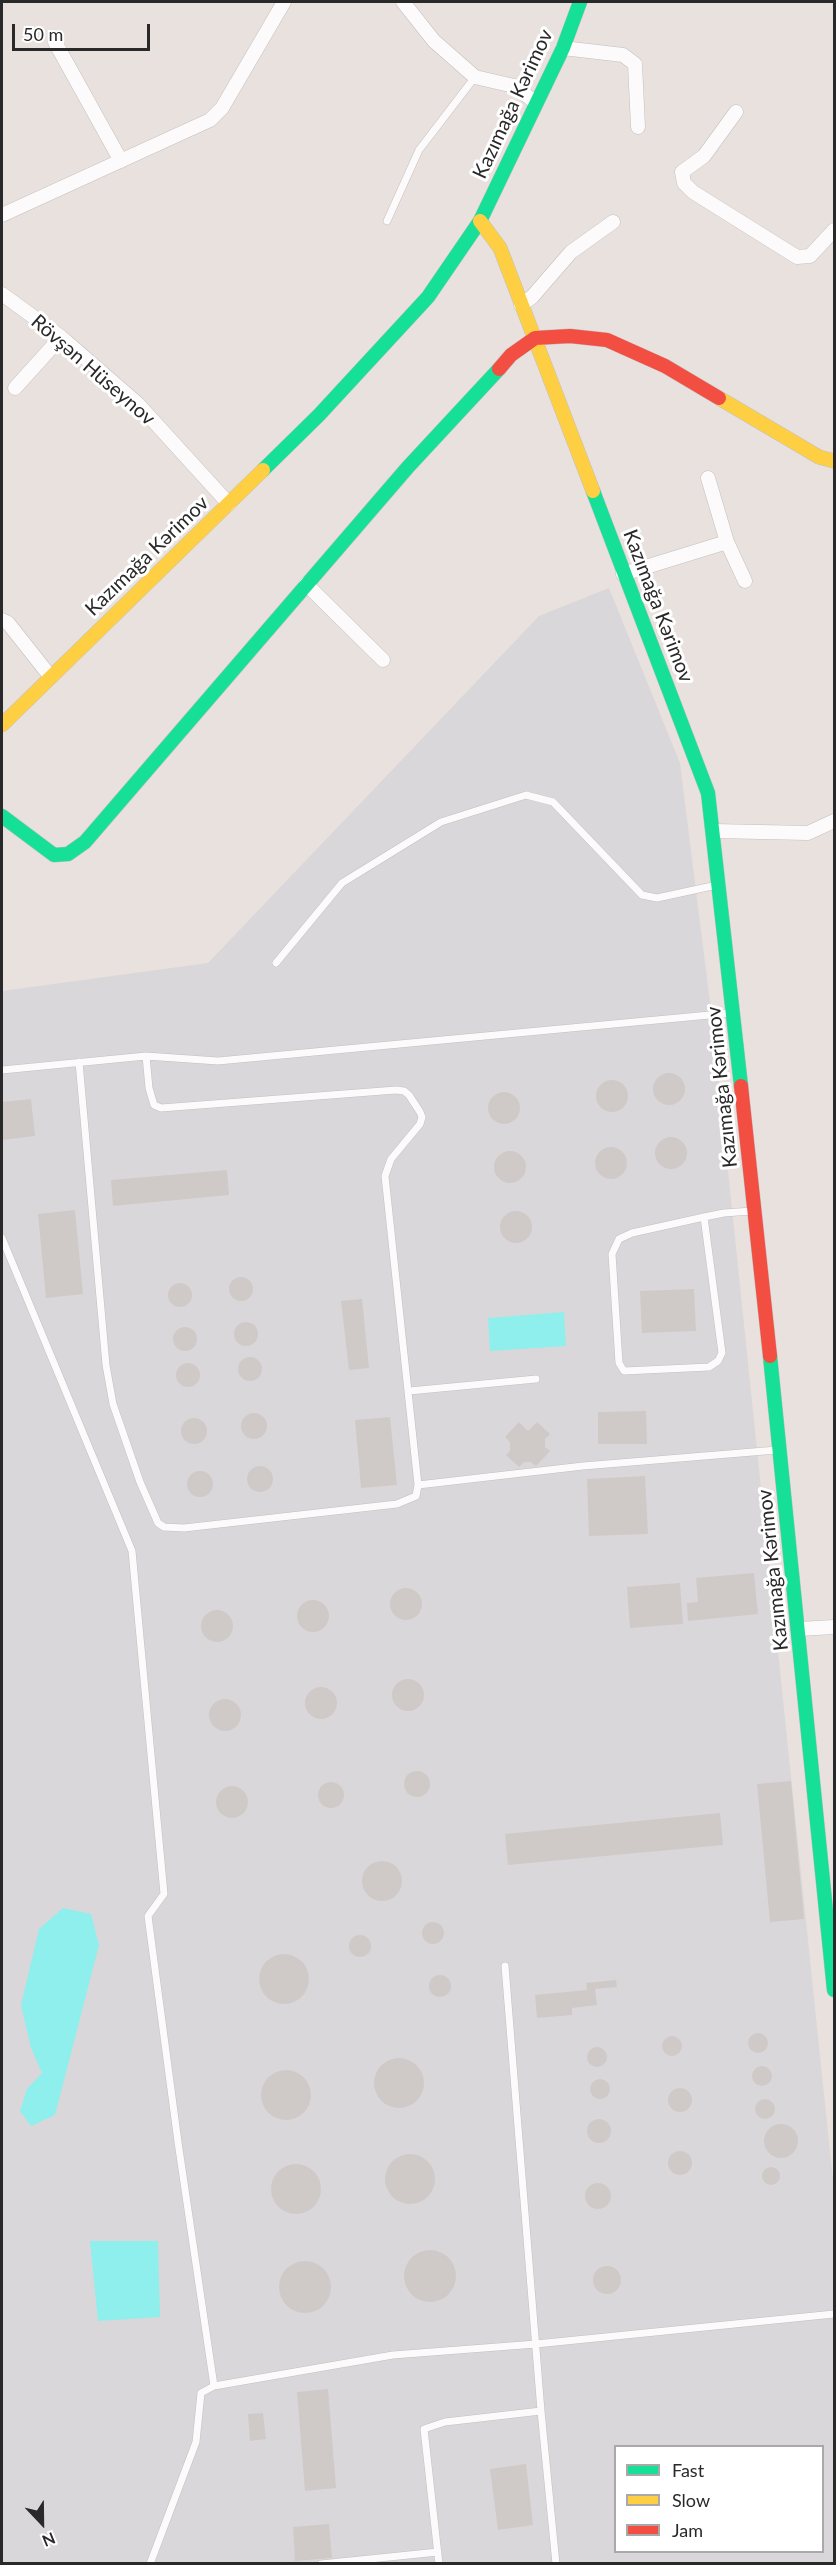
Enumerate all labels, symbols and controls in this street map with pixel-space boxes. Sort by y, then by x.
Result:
scale bar [15,12,153,50]
text: 50 m [23,23,63,45]
street label: Kazımağa Kərimov [468,25,558,183]
street label: Rövşən Hüseynov [26,310,160,430]
street label: Kazımağa Kərimov [80,491,214,621]
street label: Kazımağa Kərimov [618,526,698,686]
street label: Kazımağa Kərimov [702,1005,742,1169]
street label: Kazımağa Kərimov [753,1488,793,1652]
legend [614,2445,824,2553]
text: Fast [672,2459,704,2481]
text: Slow [672,2489,710,2511]
north arrow [12,2493,72,2553]
text: Jam [672,2519,703,2541]
text: N [40,2529,58,2551]

